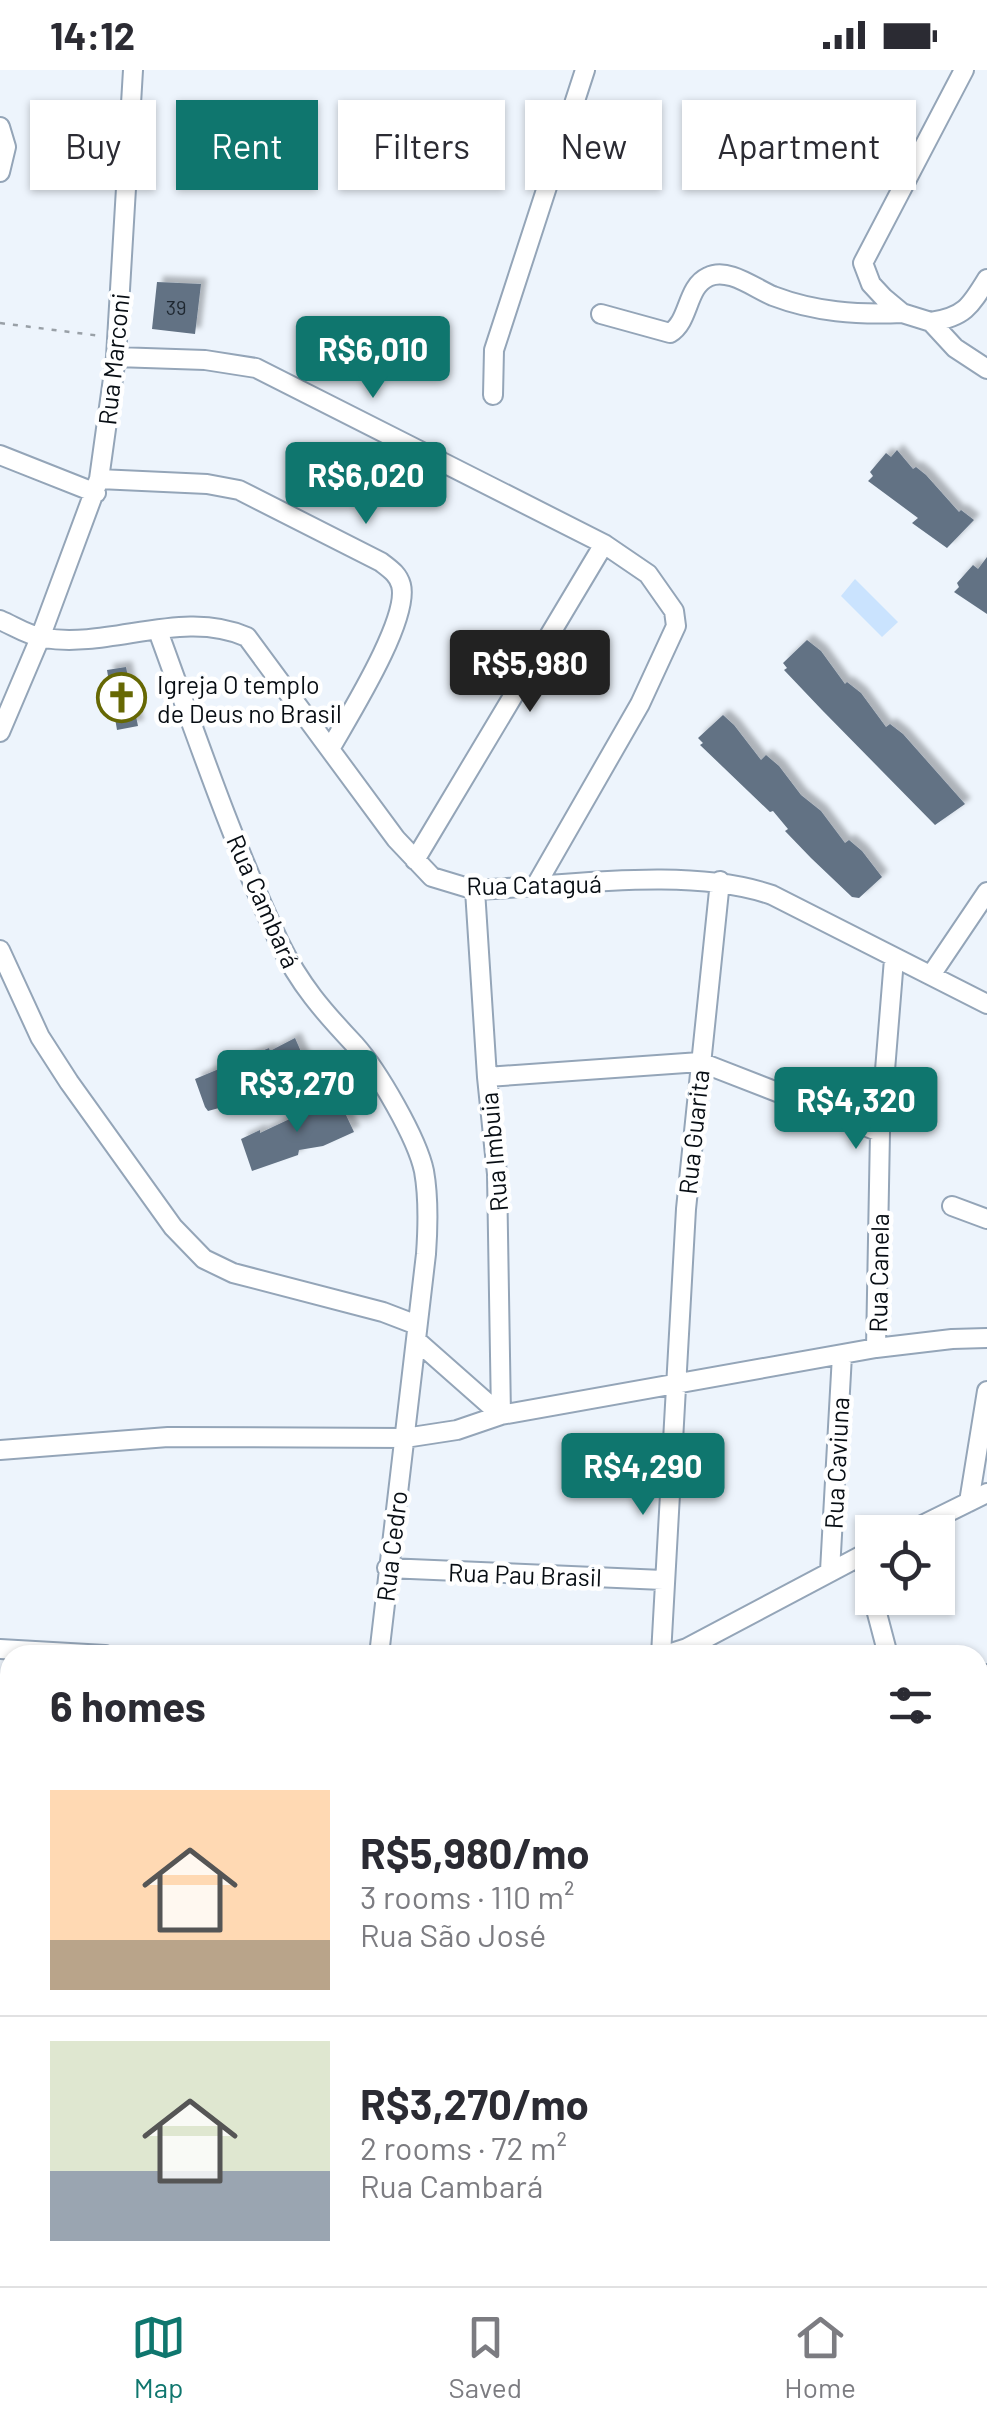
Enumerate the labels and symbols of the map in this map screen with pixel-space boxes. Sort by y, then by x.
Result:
street label: Rua Marconi [91,292,135,426]
house number: 39 [166,295,186,319]
pin: R$6,010 [281,316,465,401]
pin: R$6,020 [274,442,458,527]
pin: R$5,980 [438,630,622,715]
place label: Igreja O templo de Deus no Brasil [157,669,342,728]
church icon: Igreja O templo de Deus no Brasil [96,672,148,724]
street label: Rua Cambará [221,830,307,972]
street label: Rua Cataguá [466,868,602,900]
pin: R$3,270 [205,1050,389,1135]
pin: R$4,320 [764,1067,948,1152]
street label: Rua Guarita [672,1068,714,1196]
street label: Rua Imbuia [473,1091,513,1213]
street label: Rua Canela [862,1213,894,1333]
street label: Rua Caviuna [818,1396,854,1530]
pin: R$4,290 [551,1433,735,1518]
street label: Rua Cedro [369,1489,413,1603]
street label: Rua Pau Brasil [448,1556,602,1592]

